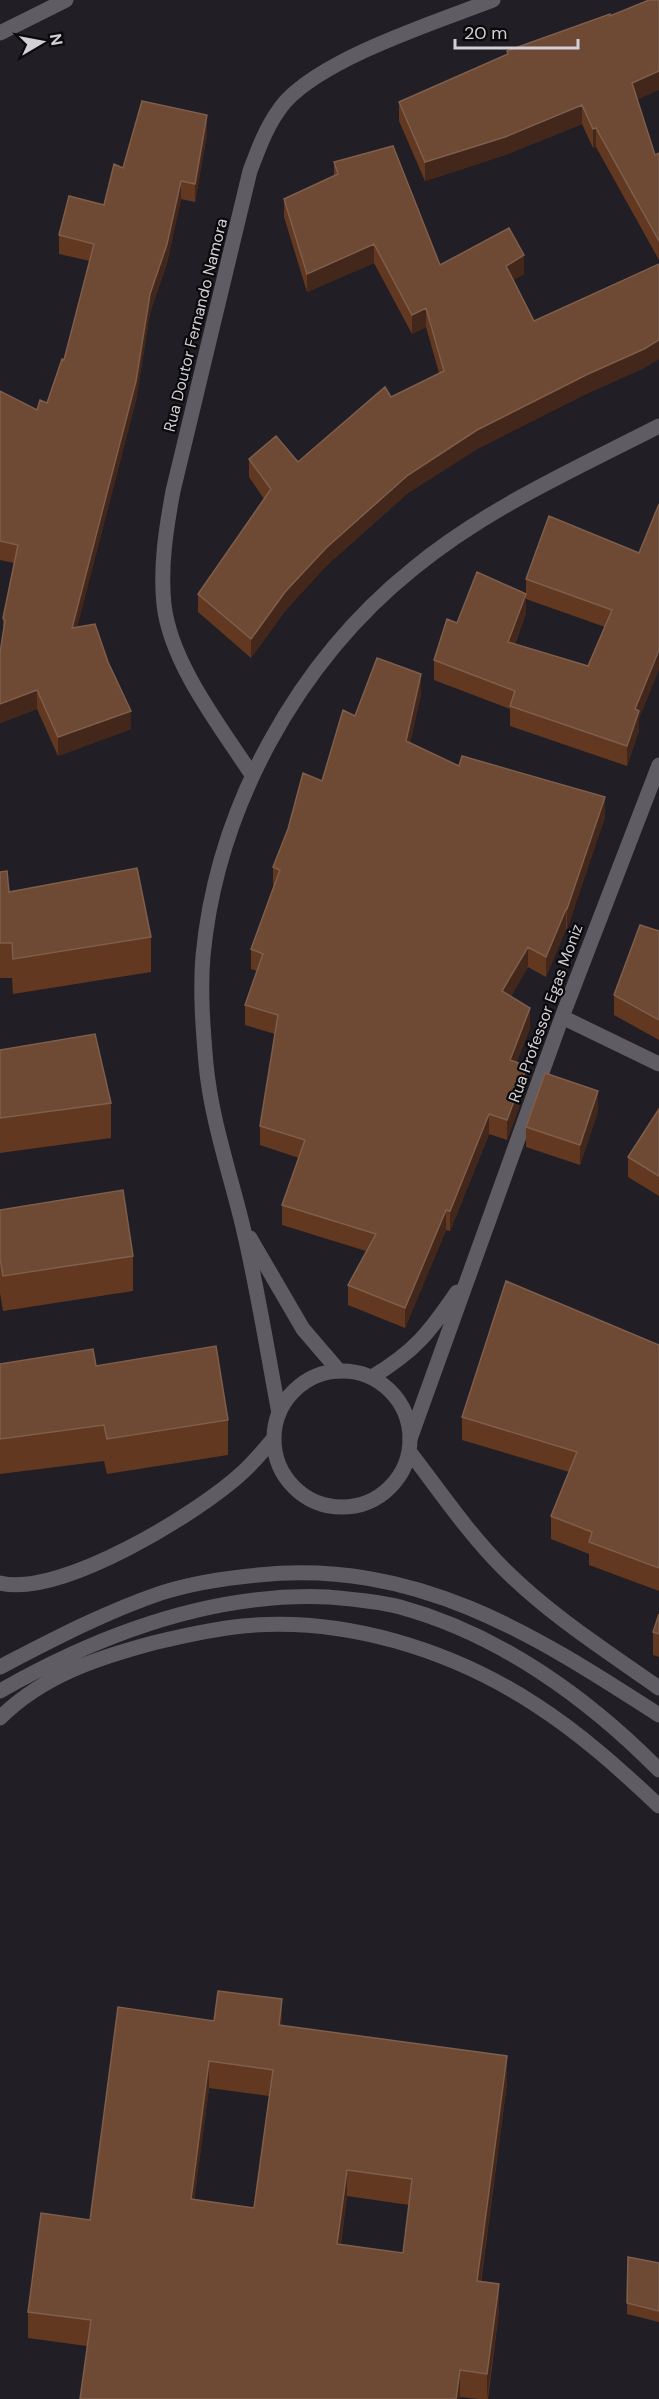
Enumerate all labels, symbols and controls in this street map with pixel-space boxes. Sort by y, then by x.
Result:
north arrow [12,12,72,72]
scale bar [455,12,578,50]
text: 20 m [464,21,507,45]
text: N [45,32,68,47]
street label: Rua Doutor Fernando Namora [159,216,232,434]
street label: Rua Professor Egas Moniz [503,921,588,1105]

